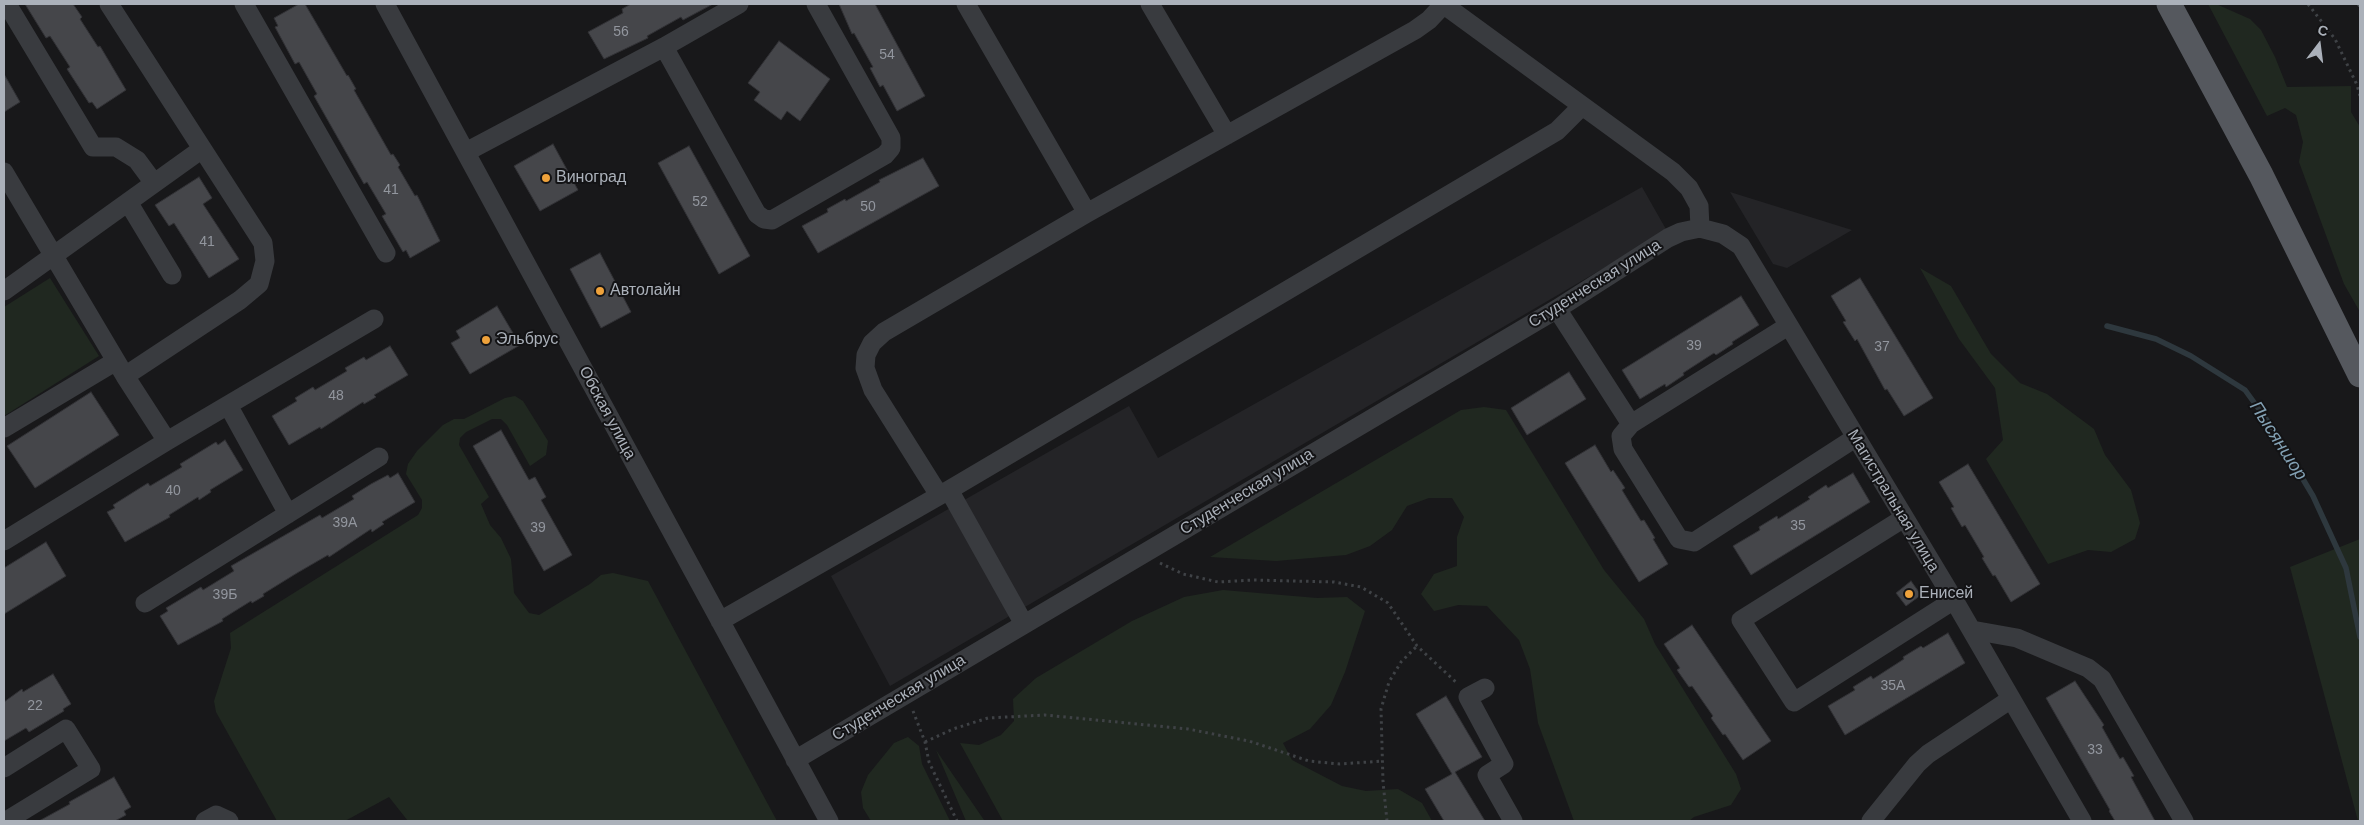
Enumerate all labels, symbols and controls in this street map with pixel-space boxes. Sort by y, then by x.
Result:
north arrow [2294,20,2344,70]
text: С [2316,21,2330,40]
house number: 56 [613,24,629,40]
house number: 54 [879,47,895,63]
place label: Виноград [556,168,626,188]
marker: Виноград [540,172,552,184]
house number: 41 [383,182,399,198]
house number: 52 [692,194,708,210]
house number: 50 [860,199,876,215]
house number: 41 [199,234,215,250]
street label: Студенческая улица [1525,236,1665,332]
place label: Автолайн [610,281,681,301]
marker: Автолайн [594,285,606,297]
place label: Эльбрус [496,330,558,350]
marker: Эльбрус [480,334,492,346]
house number: 39 [1686,338,1702,354]
house number: 37 [1874,339,1890,355]
street label: Обская улица [574,363,640,463]
house number: 48 [328,388,344,404]
water label: Пысяншор [2244,397,2312,485]
street label: Магистральная улица [1843,426,1943,576]
street label: Студенческая улица [1177,445,1317,539]
house number: 40 [165,483,181,499]
house number: 39А [333,515,357,531]
house number: 35 [1790,518,1806,534]
house number: 39 [530,520,546,536]
place label: Енисей [1919,584,1973,604]
house number: 39Б [213,587,237,603]
marker: Енисей [1903,588,1915,600]
street label: Студенческая улица [829,651,969,745]
house number: 35А [1881,678,1905,694]
house number: 22 [27,698,43,714]
house number: 33 [2087,742,2103,758]

